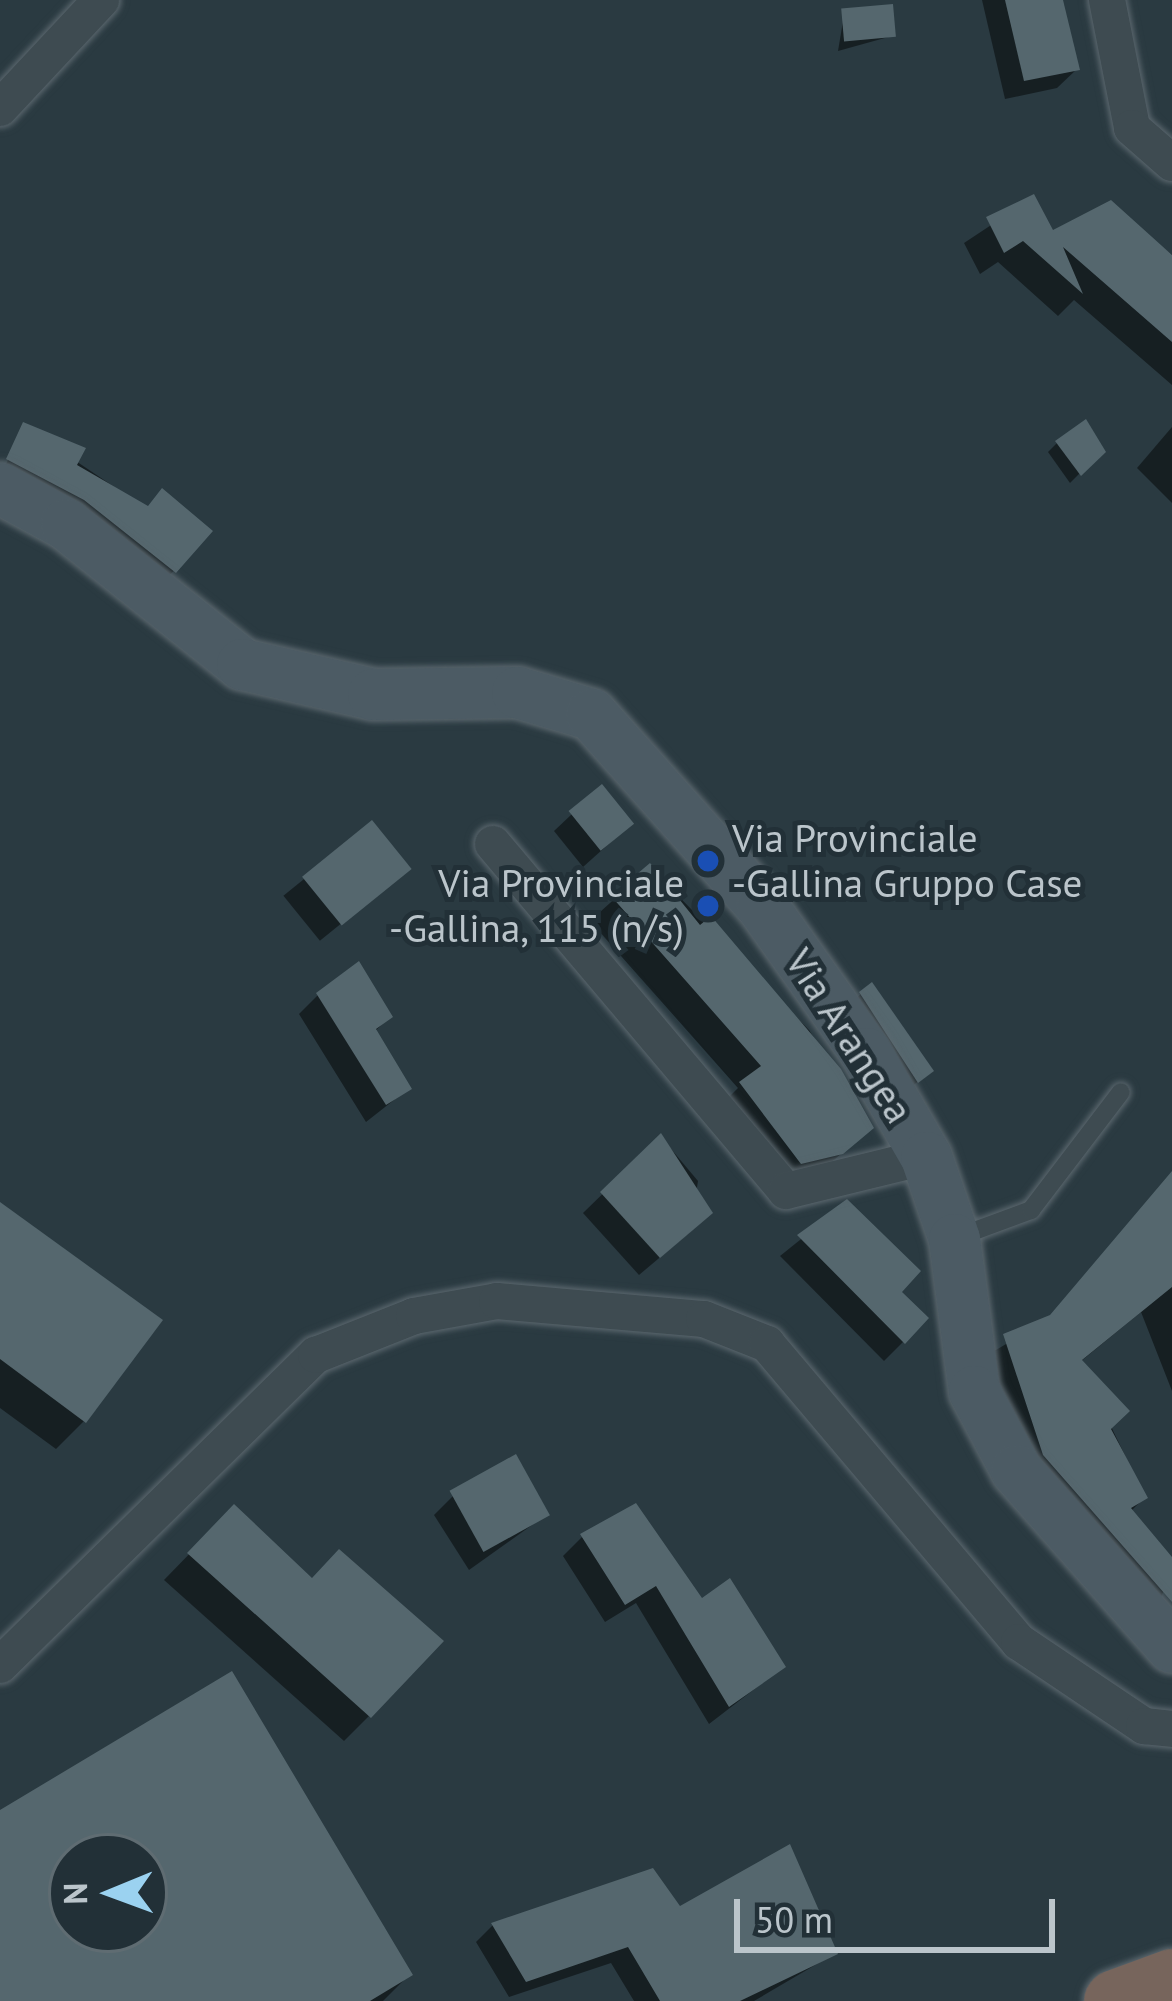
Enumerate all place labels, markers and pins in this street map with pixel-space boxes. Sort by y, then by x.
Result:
place label: Via Provinciale -Gallina Gruppo Case [732,816,1082,907]
marker: Via Provinciale -Gallina Gruppo Case [695,848,721,874]
place label: Via Provinciale -Gallina, 115 (n/s) [386,861,684,952]
marker: Via Provinciale -Gallina, 115 (n/s) [695,893,721,919]

